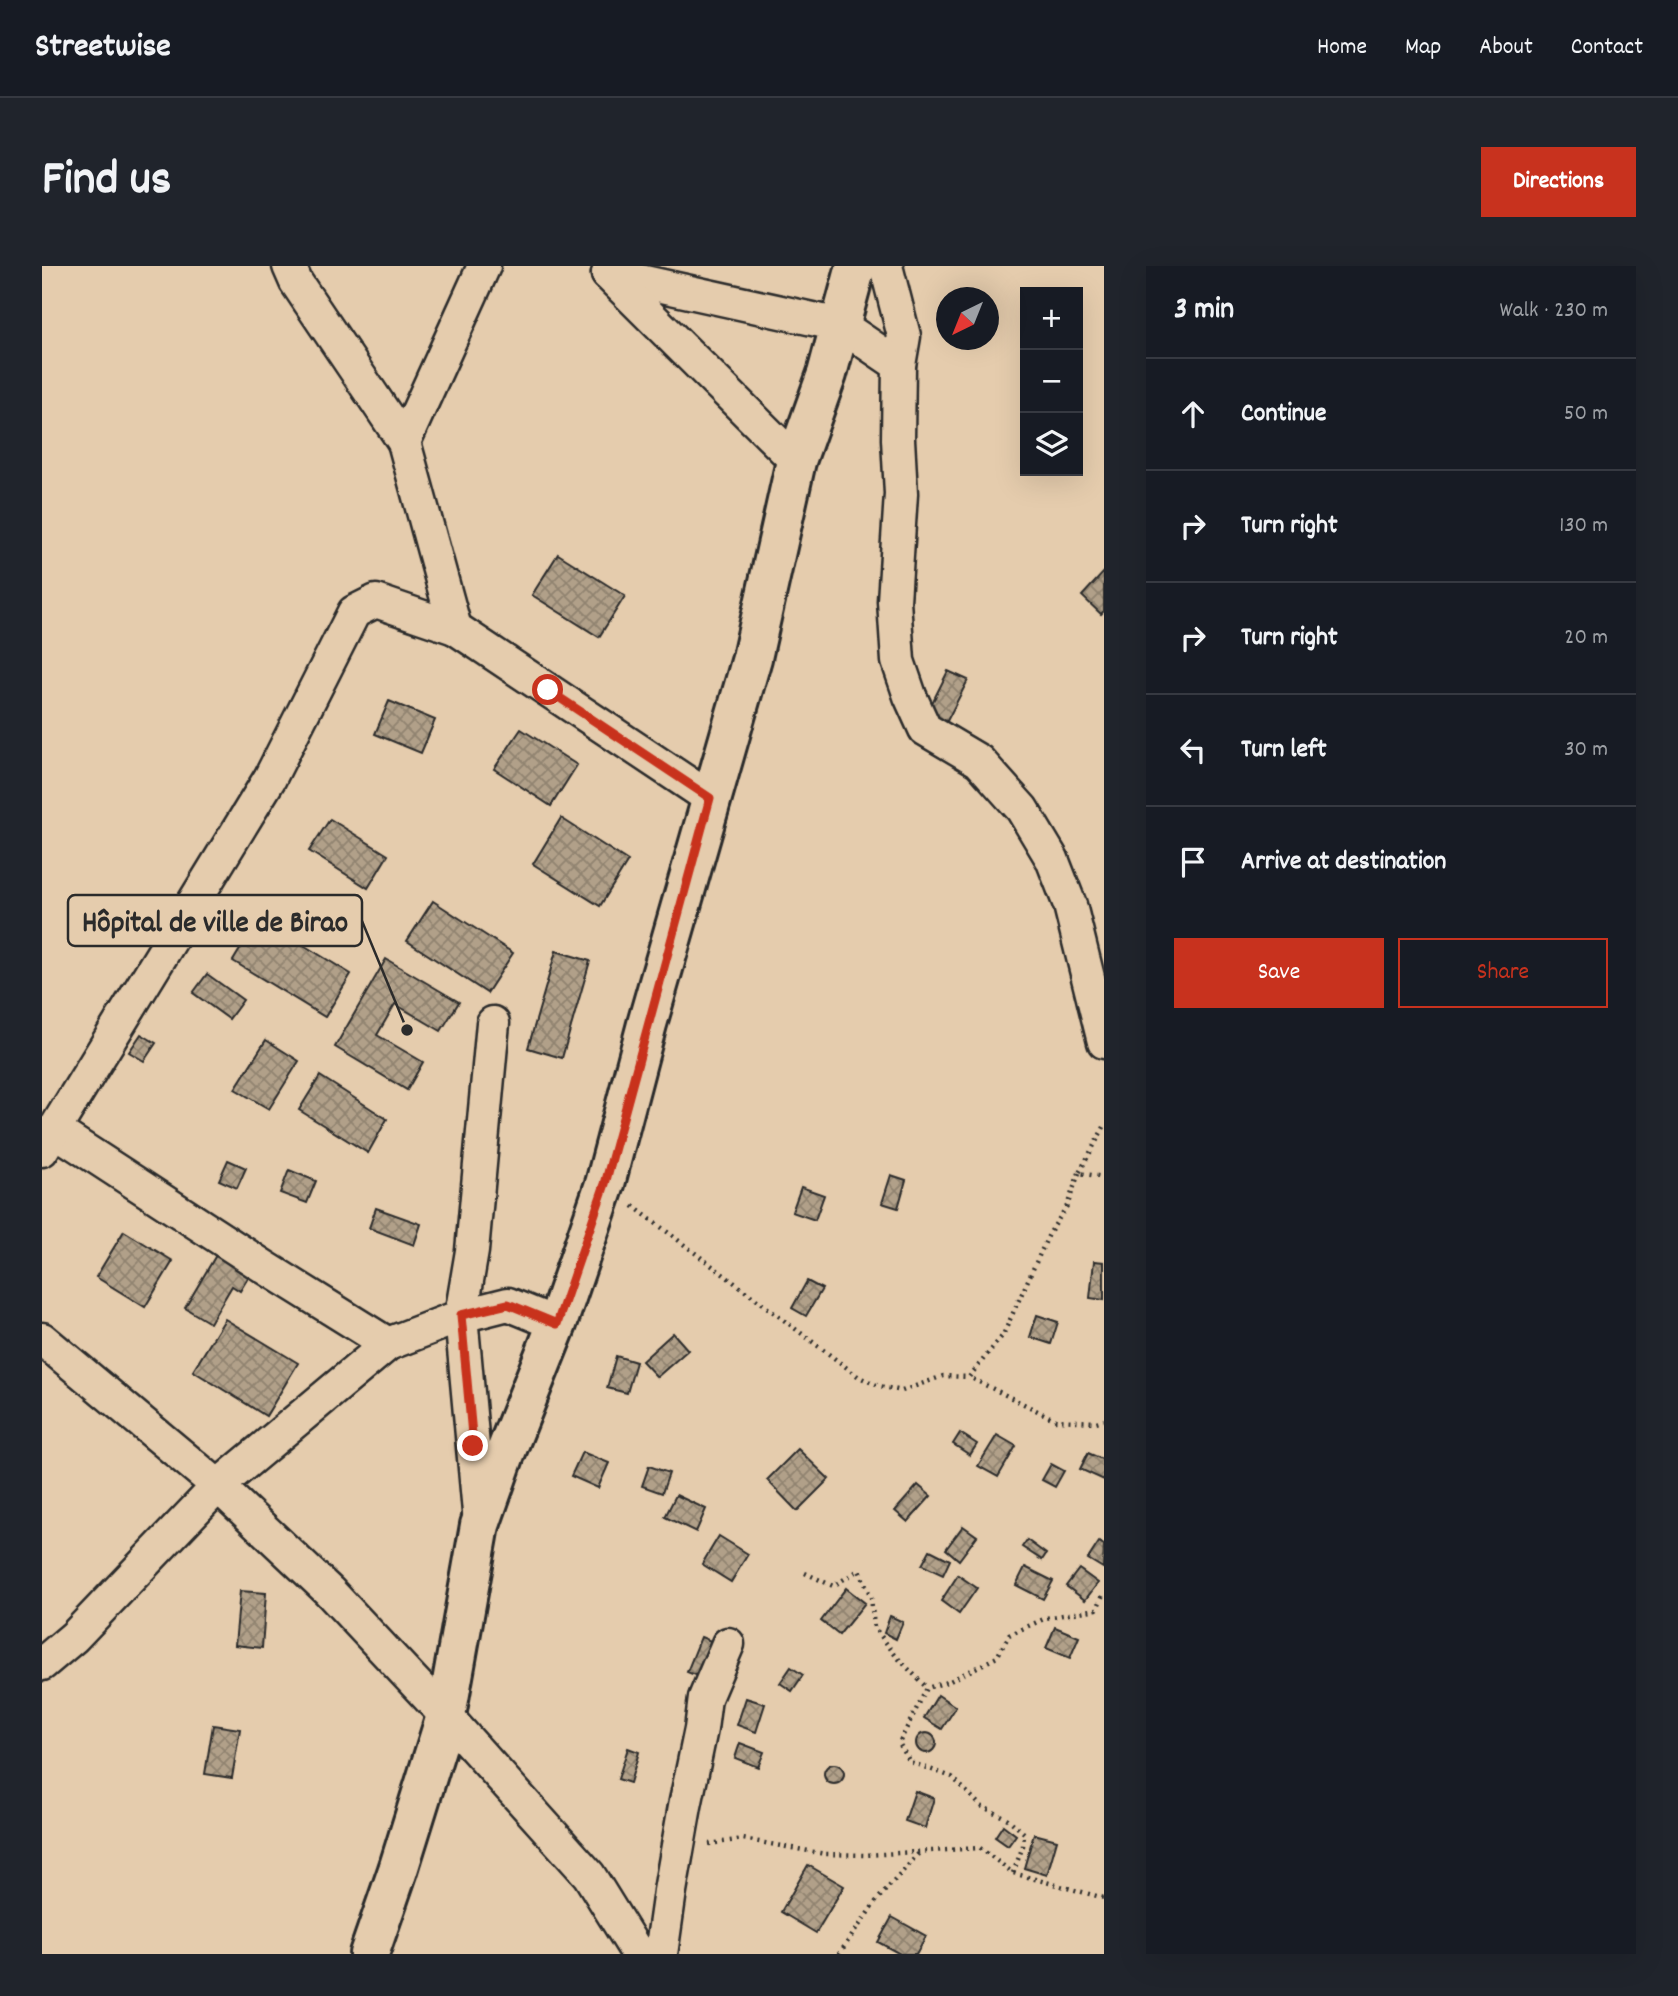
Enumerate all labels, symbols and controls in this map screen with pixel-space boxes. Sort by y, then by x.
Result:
text: Streetwise [35,25,171,72]
text: Home [1317,31,1367,65]
text: Map [1405,31,1441,65]
text: About [1479,31,1533,65]
text: Contact [1571,31,1643,65]
text: Find us [42,147,171,217]
button: Directions [1481,147,1636,217]
north arrow [936,287,999,350]
map controls [1020,287,1083,476]
button: + [1020,287,1083,350]
text: 3 min [1174,290,1234,333]
text: Walk · 230 m [1499,295,1608,328]
button: − [1020,350,1083,413]
icon: ahead [1174,395,1212,433]
text: Continue [1241,396,1326,433]
text: 50 m [1564,398,1608,431]
button: layers [1020,413,1083,476]
icon: right [1174,507,1212,545]
text: Turn right [1241,508,1338,545]
text: 130 m [1559,510,1608,543]
icon: right [1174,619,1212,657]
text: Turn right [1241,620,1338,657]
text: 20 m [1564,622,1608,655]
route start [532,674,563,705]
icon: left [1174,731,1212,769]
text: Turn left [1241,732,1327,769]
text: 30 m [1564,734,1608,767]
icon: arrive [1174,843,1212,881]
text: Arrive at destination [1241,844,1446,881]
callout: Hôpital de ville de Birao [68,895,362,946]
text: Hôpital de ville de Birao [82,904,348,947]
button: Save [1174,938,1384,1008]
button: Share [1398,938,1608,1008]
route end [457,1430,488,1461]

